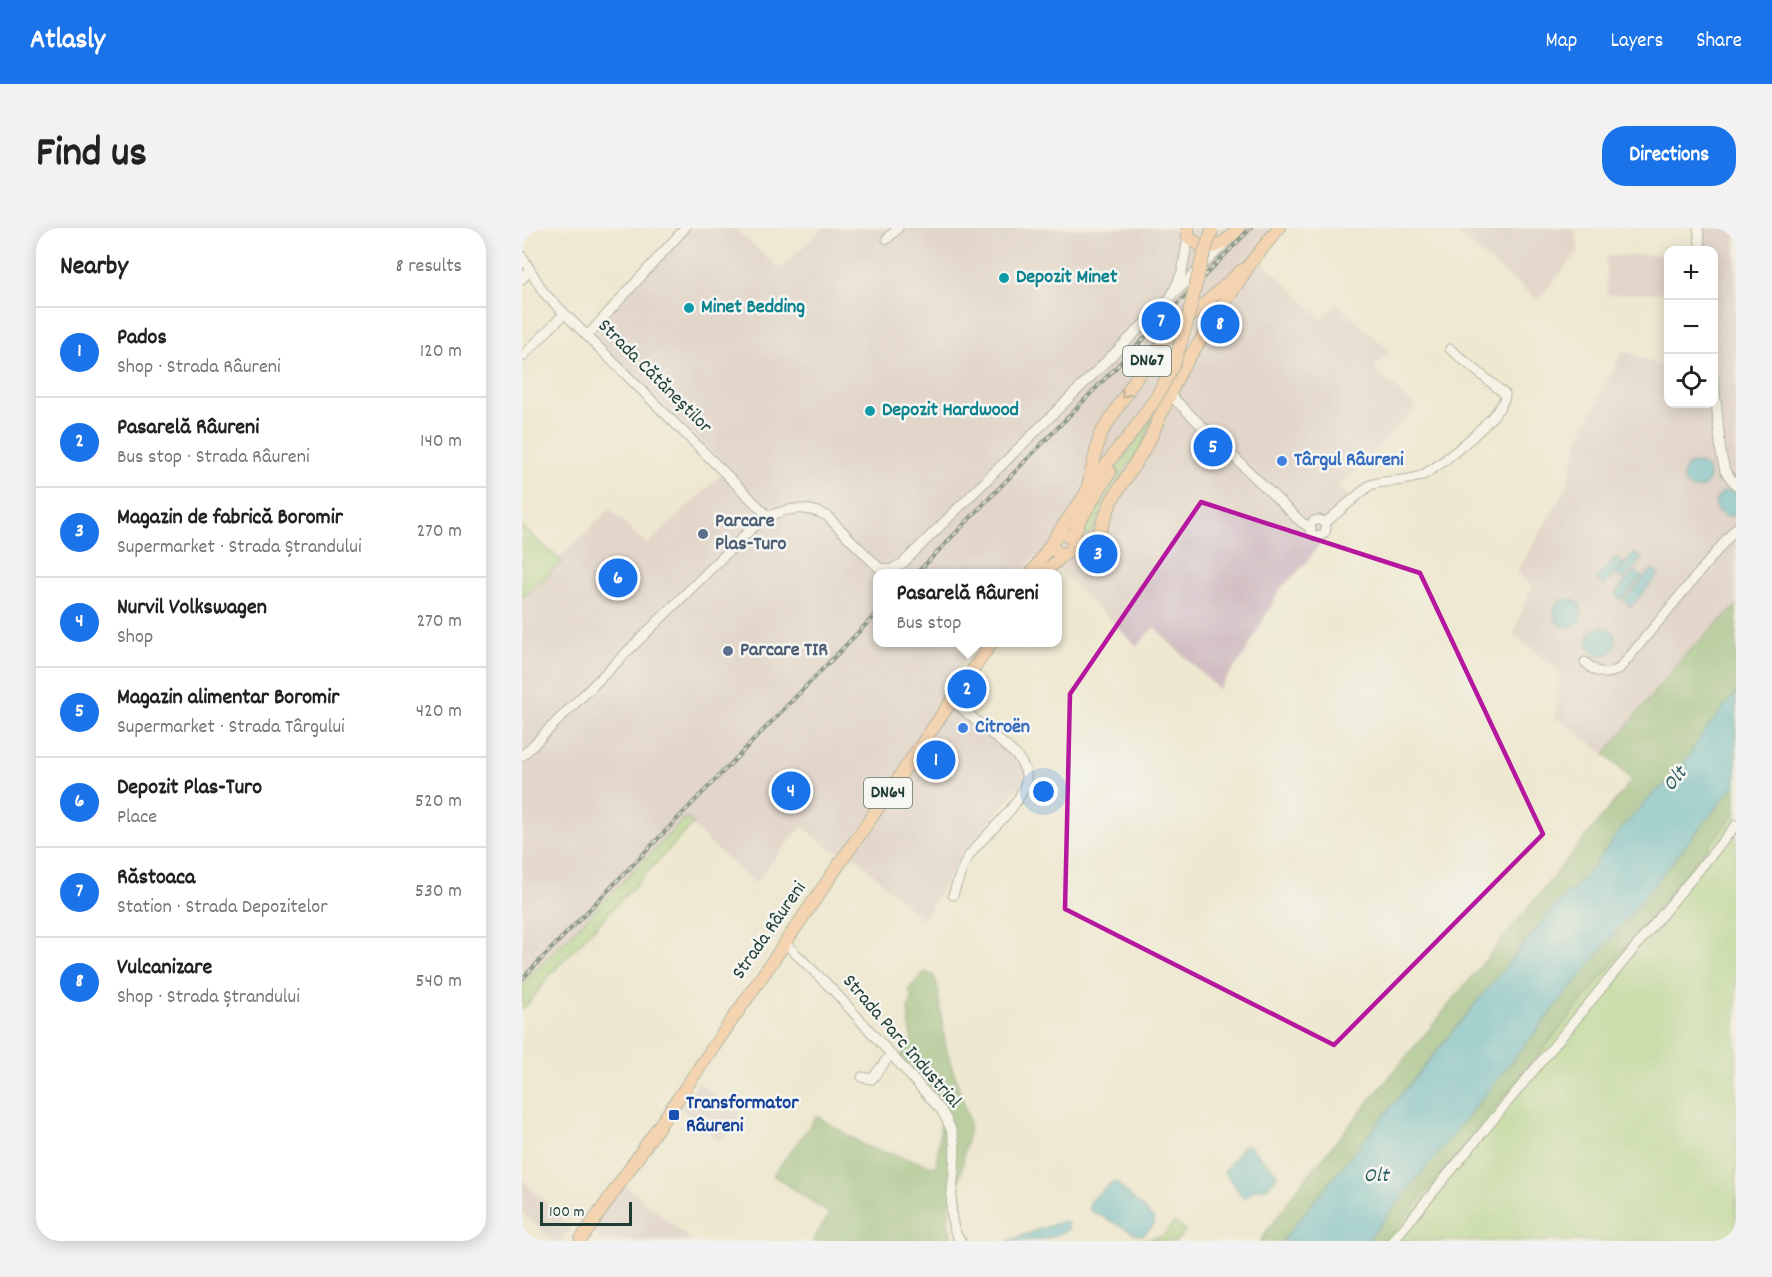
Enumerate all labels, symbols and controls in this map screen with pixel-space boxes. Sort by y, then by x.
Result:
text: Atlasly [30,22,105,62]
text: Map [1546,27,1577,57]
text: Layers [1610,27,1663,57]
text: Share [1696,27,1742,57]
text: Find us [36,126,147,186]
button: Directions [1602,126,1736,186]
map controls [1664,246,1718,408]
button: + [1664,246,1718,300]
text: Nearby [60,249,128,286]
text: 8 results [396,253,462,281]
place label: Depozit Minet [1016,264,1118,292]
marker: Depozit Minet [997,271,1011,285]
place label: Minet Bedding [701,294,805,322]
pin: 7 [1142,298,1180,344]
button: − [1664,300,1718,354]
marker: Minet Bedding [682,301,696,315]
pin: 8 [1200,302,1240,346]
street label: Strada Cătăneștilor [590,313,718,441]
text: Pados [117,323,167,354]
text: 1 [77,338,82,366]
text: 120 m [420,338,462,366]
road number: DN67 [1123,346,1171,376]
text: Shop · Strada Râureni [117,354,281,382]
button: locate [1664,354,1718,408]
one-way arrow [1121,388,1133,398]
place label: Depozit Hardwood [882,397,1019,425]
marker: Depozit Hardwood [863,404,877,418]
text: Pasarelă Râureni [117,413,259,444]
pin: 5 [1194,424,1232,470]
text: 2 [75,428,84,456]
text: 140 m [420,428,462,456]
text: Bus stop · Strada Râureni [117,444,310,472]
place label: Târgul Râureni [1294,447,1404,475]
marker: Târgul Râureni [1275,454,1289,468]
text: Magazin de fabrică Boromir [117,503,343,534]
place label: Parcare Plas-Turo [715,508,787,559]
text: 3 [75,518,84,546]
text: 270 m [416,518,462,546]
marker: Parcare Plas-Turo [696,527,710,541]
pin: 3 [1078,532,1118,576]
text: Supermarket · Strada Ștrandului [117,534,362,562]
pin: 6 [598,556,638,600]
popup [873,569,1062,647]
text: Pasarelă Râureni [896,579,1039,610]
text: Nurvil Volkswagen [117,593,267,624]
text: 4 [75,608,84,636]
text: 270 m [416,608,462,636]
text: Bus stop [896,610,961,638]
text: Shop [117,624,153,652]
place label: Parcare TIR [740,637,828,665]
marker: Parcare TIR [721,644,735,658]
pin: 2 [948,666,986,712]
text: Magazin alimentar Boromir [117,683,339,714]
text: 5 [75,698,84,726]
text: 420 m [416,698,462,726]
text: Supermarket · Strada Târgului [117,714,345,742]
place label: Citroën [975,714,1030,742]
marker: Citroën [956,721,970,735]
pin: 1 [916,738,956,782]
water label: Olt [1657,759,1697,799]
pin: 4 [772,768,810,814]
text: Depozit Plas-Turo [117,773,262,804]
your location [1029,777,1058,806]
road number: DN64 [864,778,912,808]
text: 6 [75,788,84,816]
text: 520 m [415,788,462,816]
text: Place [117,804,157,832]
text: Răstoaca [117,863,195,894]
street label: Strada Râureni [726,876,814,986]
text: 7 [76,878,83,906]
text: 530 m [415,878,462,906]
text: Station · Strada Depozitelor [117,894,328,922]
text: Vulcanizare [117,953,212,984]
text: 8 [75,968,84,996]
text: 540 m [415,968,462,996]
street label: Strada Parc Industrial [835,969,967,1115]
text: Shop · Strada Ștrandului [117,984,300,1012]
place label: Transformator Râureni [686,1090,799,1141]
marker: Transformator Râureni [667,1108,681,1122]
water label: Olt [1364,1162,1391,1192]
scale bar [540,1199,632,1226]
text: 100 m [549,1201,585,1224]

